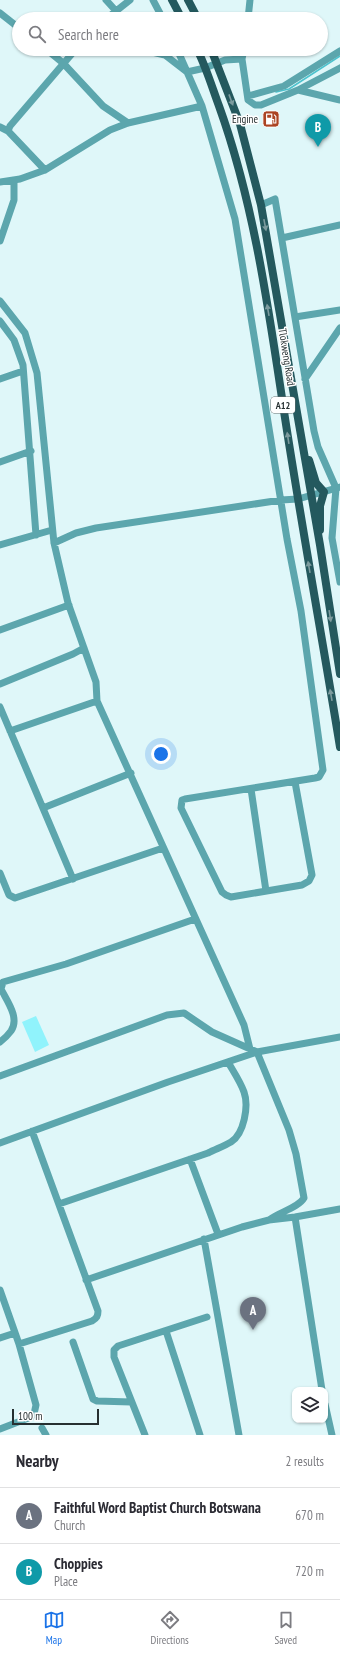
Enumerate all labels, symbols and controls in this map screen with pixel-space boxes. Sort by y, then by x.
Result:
search box [12,12,328,56]
icon: search [26,23,48,45]
text: Search here [58,25,119,44]
one-way arrow [228,94,234,106]
fuel station icon: Engine [261,109,281,129]
place label: Engine [232,112,258,126]
pin: B [305,114,331,147]
one-way arrow [262,219,268,231]
one-way arrow [265,304,271,316]
street label: Tlokweng Road [276,327,298,387]
road number: A12 [271,397,295,413]
one-way arrow [285,432,291,444]
one-way arrow [306,560,312,573]
one-way arrow [327,610,333,622]
one-way arrow [328,689,334,701]
your location [151,744,171,764]
pin: A [240,1297,266,1330]
map controls [292,1387,328,1423]
button: layers [292,1387,328,1423]
scale bar [12,1407,99,1426]
text: 100 m [18,1409,42,1423]
text: Nearby [16,1450,59,1472]
text: 2 results [285,1453,324,1470]
text: Faithful Word Baptist Church Botswana [54,1498,261,1517]
text: A [26,1507,32,1524]
text: 670 m [295,1507,324,1524]
text: Church [54,1517,85,1534]
text: Choppies [54,1554,103,1573]
text: B [26,1563,32,1580]
text: 720 m [295,1563,324,1580]
text: Place [54,1573,78,1590]
tab: Map [43,1609,65,1647]
tab: Directions [151,1609,189,1647]
tab: Saved [274,1609,297,1647]

